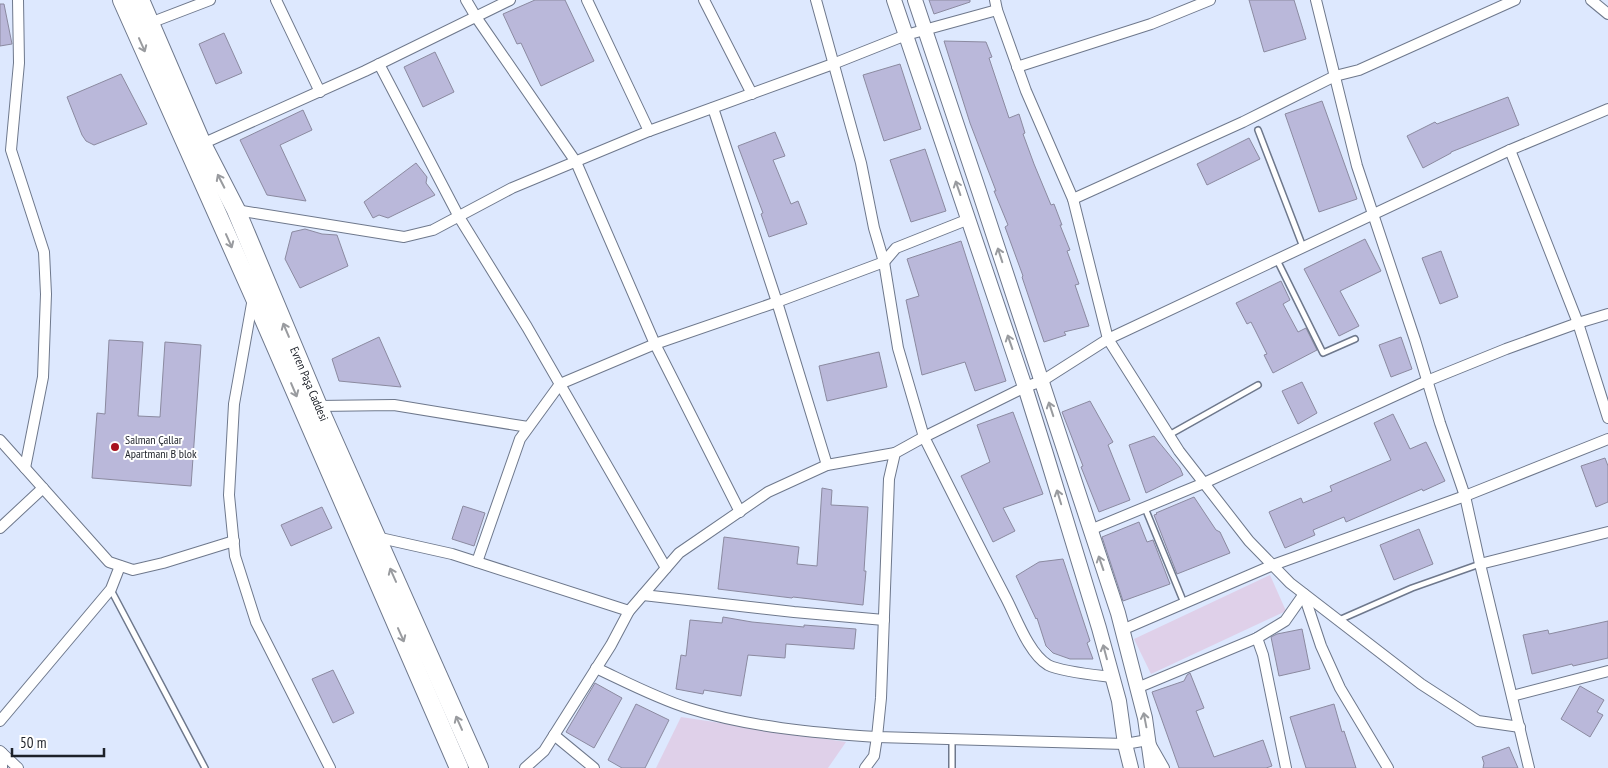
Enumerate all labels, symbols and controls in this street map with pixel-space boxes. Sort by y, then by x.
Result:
one-way arrow [137,37,147,52]
one-way arrow [216,174,225,189]
one-way arrow [953,180,962,196]
one-way arrow [225,233,235,248]
one-way arrow [995,247,1005,263]
one-way arrow [280,323,290,338]
one-way arrow [1005,334,1014,350]
street label: Evren Paşa Caddesi [287,344,332,423]
one-way arrow [290,382,300,397]
one-way arrow [1046,402,1055,417]
place label: Salman Çallar Apartmanı B blok [125,432,197,461]
marker: Salman Çallar Apartmanı B blok [109,441,121,453]
one-way arrow [1053,489,1063,505]
one-way arrow [1096,556,1105,572]
one-way arrow [387,568,397,583]
one-way arrow [396,627,406,642]
one-way arrow [1100,645,1110,661]
one-way arrow [1140,712,1150,728]
one-way arrow [453,716,463,731]
scale bar [12,726,105,758]
text: 50 m [20,733,46,752]

